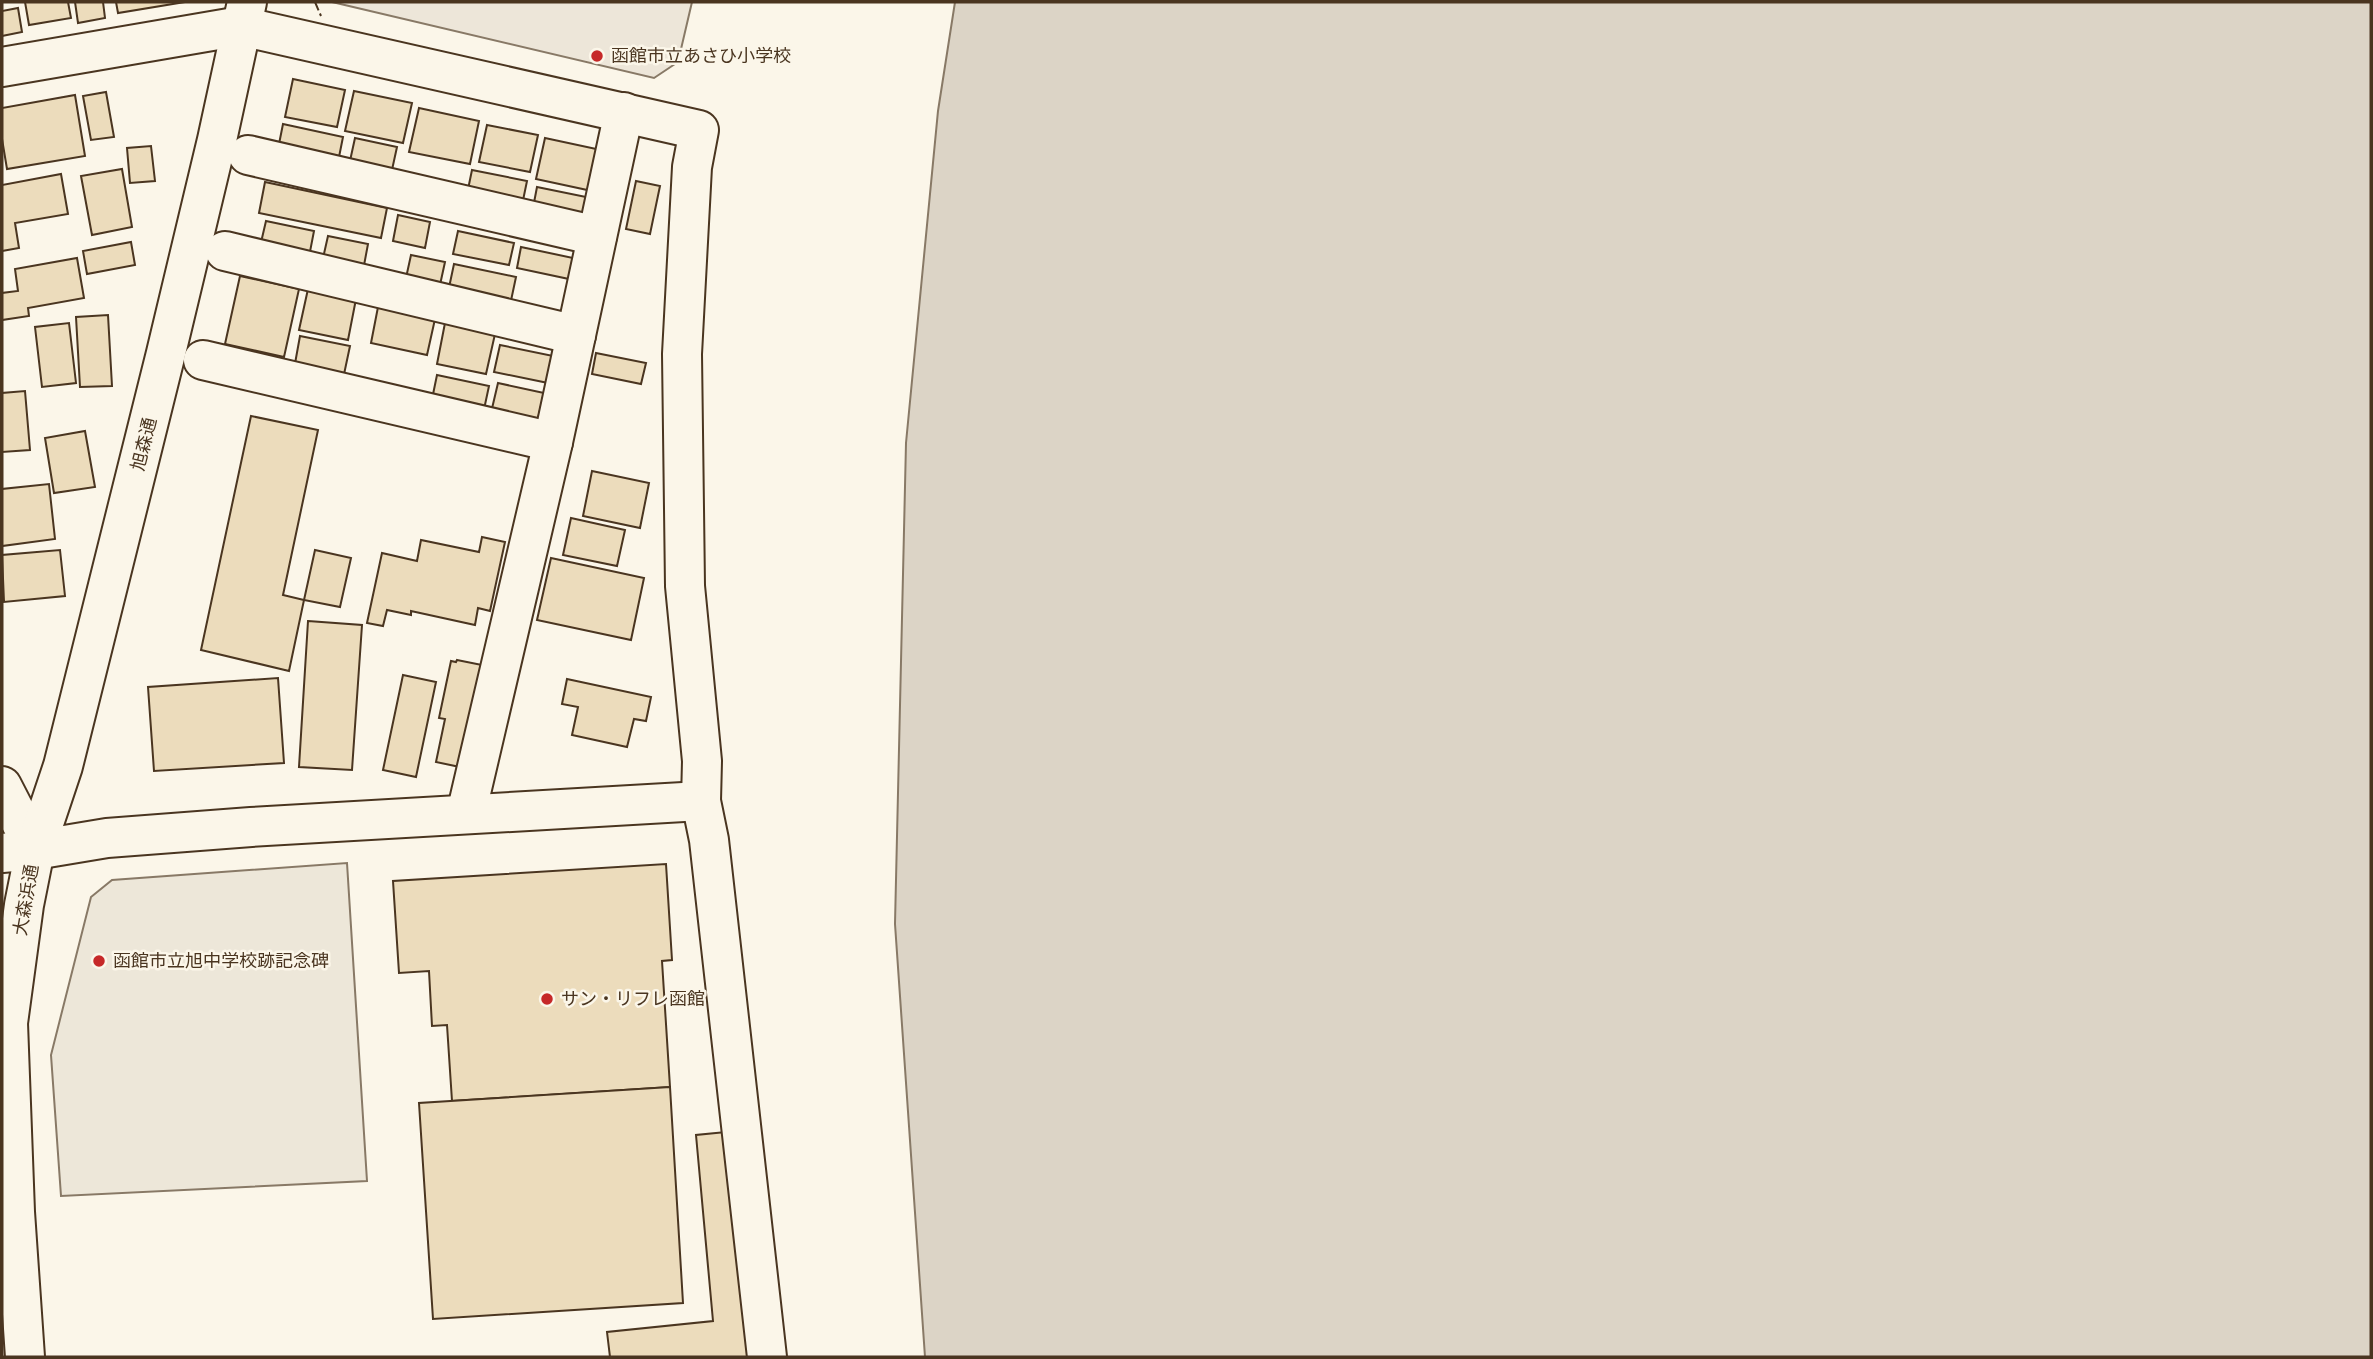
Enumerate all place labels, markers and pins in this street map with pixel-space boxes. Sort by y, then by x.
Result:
place label: 函館市立あさひ小学校 [611,44,791,67]
marker: 函館市立あさひ小学校 [589,48,605,64]
place label: 函館市立旭中学校跡記念碑 [113,949,329,972]
marker: 函館市立旭中学校跡記念碑 [91,953,107,969]
place label: サン・リフレ函館 [561,987,705,1010]
marker: サン・リフレ函館 [539,991,555,1007]

